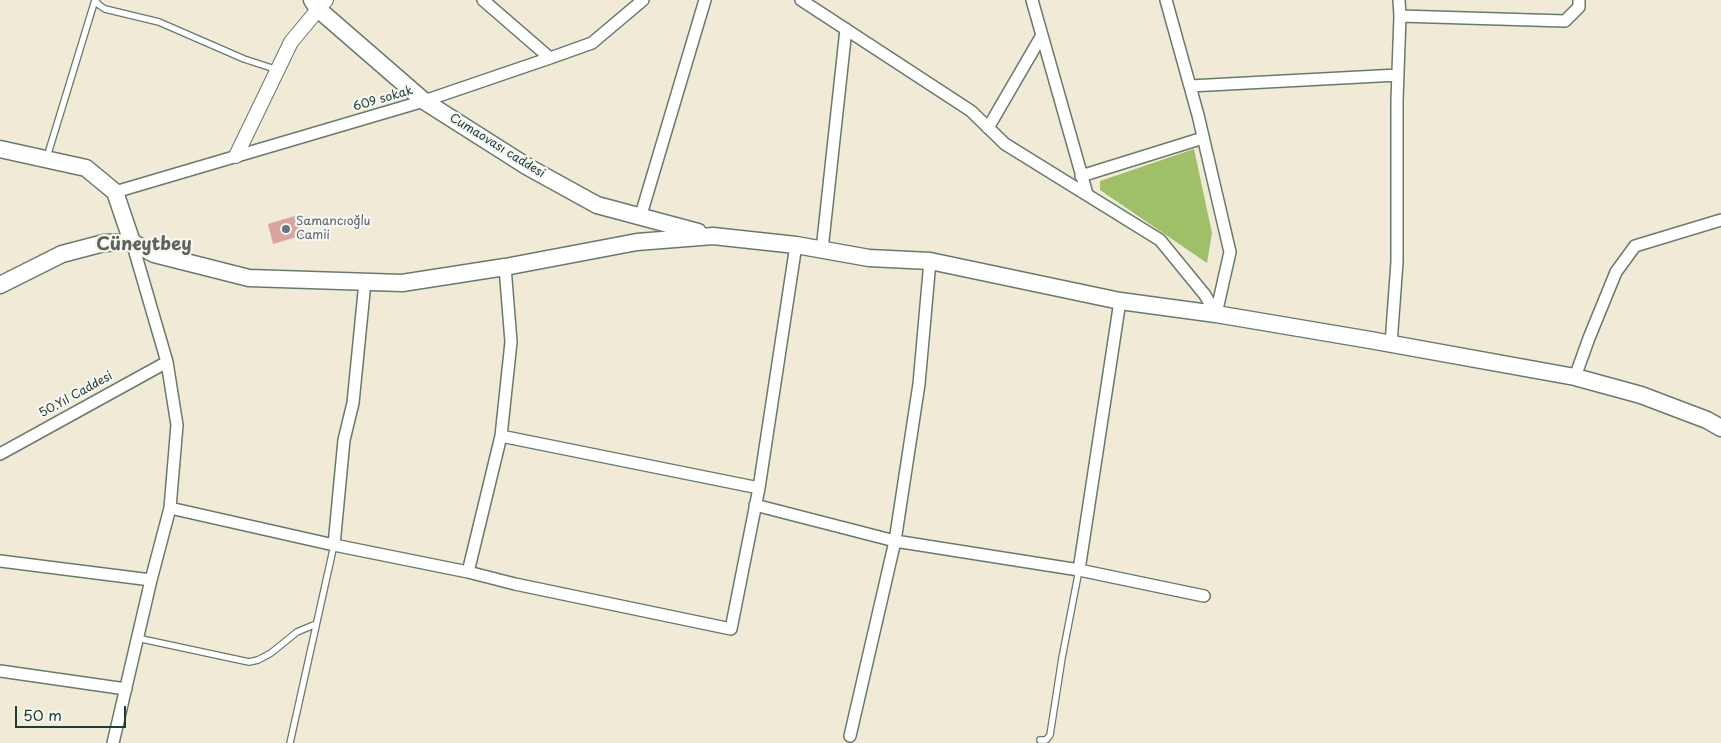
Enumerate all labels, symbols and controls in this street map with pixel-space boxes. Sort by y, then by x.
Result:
street label: 609 sokak [351,84,415,114]
street label: Cumaovası caddesi [447,111,547,181]
place label: Samancıoğlu Camii [296,215,370,243]
marker: Samancıoğlu Camii [280,223,292,235]
district label: Cüneytbey [96,234,192,256]
street label: 50.Yıl Caddesi [37,369,115,421]
scale bar [18,696,129,728]
text: 50 m [23,703,62,726]

